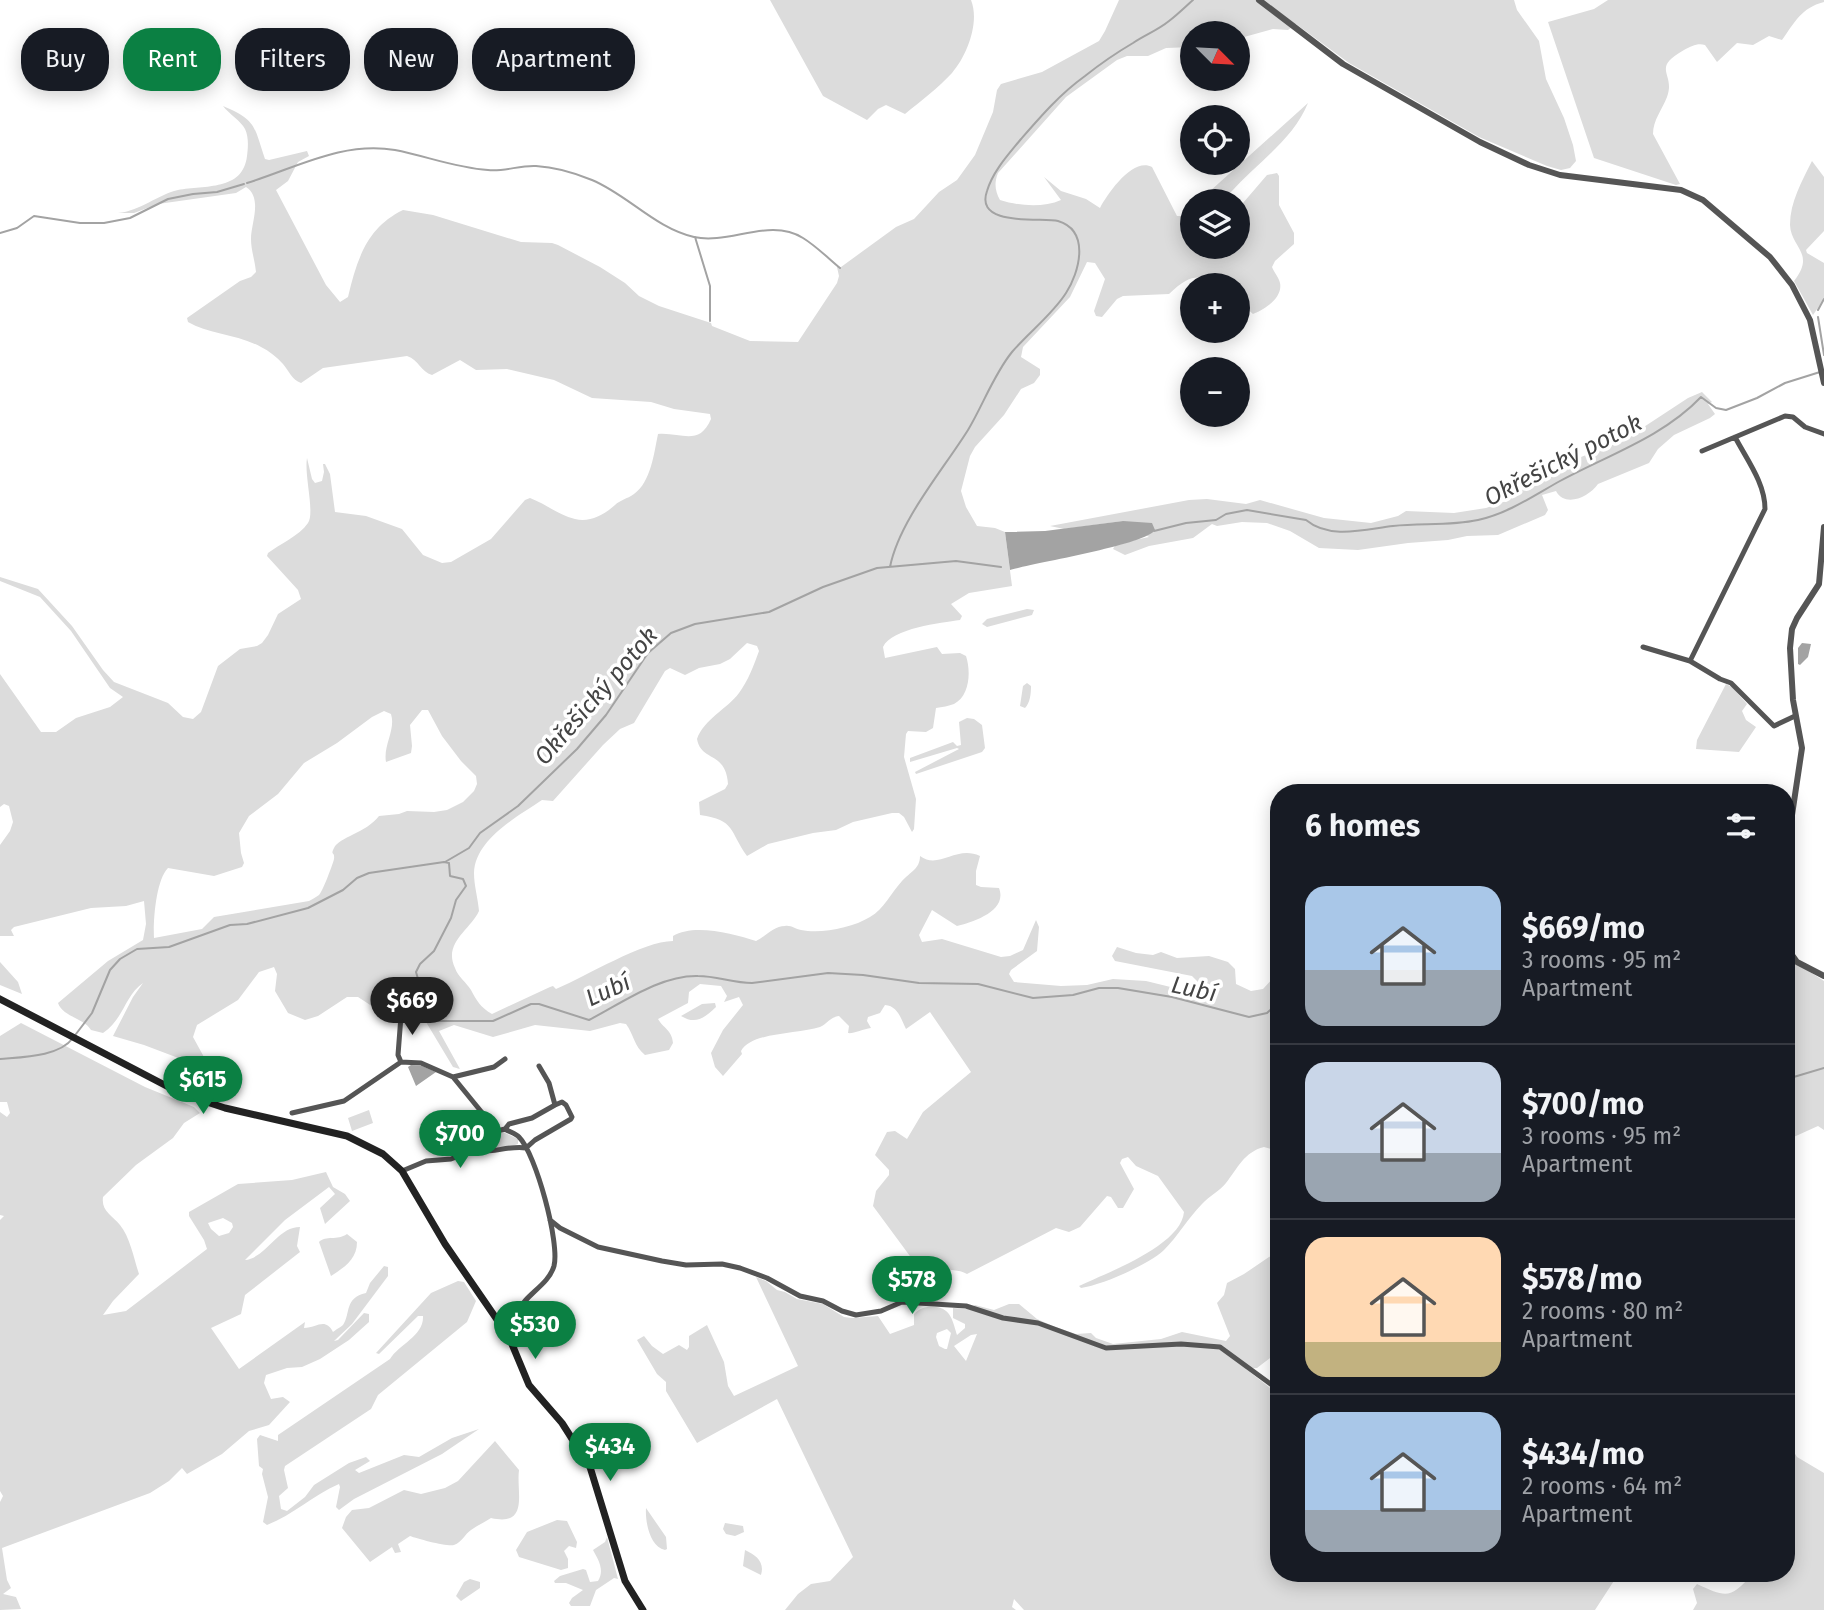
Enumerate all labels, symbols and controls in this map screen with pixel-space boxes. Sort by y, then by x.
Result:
north arrow [1180,21,1250,91]
map controls [1180,21,1250,427]
chip: Buy [21,28,109,91]
chip: Rent [123,28,221,91]
chip: Filters [235,28,350,91]
chip: New [364,28,458,91]
chip: Apartment [472,28,635,91]
button: locate [1180,105,1250,175]
button: layers [1180,189,1250,259]
button: + [1180,273,1250,343]
button: − [1180,357,1250,427]
water label: Okřešický potok [1479,408,1647,512]
water label: Okřešický potok [529,621,663,771]
icon: filters [1722,807,1760,845]
text: 6 homes [1305,808,1420,844]
text: $669/mo [1522,910,1645,946]
icon: home [1361,914,1445,998]
text: 3 rooms · 95 m² [1522,946,1681,974]
water label: Lubí [581,967,636,1012]
water label: Lubí [1169,971,1221,1008]
text: Apartment [1522,974,1632,1002]
pin: $669 [371,978,453,1037]
text: $669 [386,986,438,1014]
pin: $615 [162,1056,244,1116]
text: $615 [179,1065,227,1093]
text: $700/mo [1522,1086,1644,1122]
icon: home [1361,1090,1445,1174]
pin: $700 [419,1110,501,1170]
text: $700 [435,1119,485,1147]
text: 3 rooms · 95 m² [1522,1122,1681,1150]
text: Apartment [1522,1150,1632,1178]
pin: $578 [871,1256,953,1316]
text: $578/mo [1522,1261,1642,1297]
text: $578 [888,1265,936,1293]
icon: home [1361,1265,1445,1349]
text: 2 rooms · 80 m² [1522,1297,1683,1325]
pin: $530 [494,1302,576,1361]
text: $530 [510,1310,560,1338]
text: Apartment [1522,1325,1632,1353]
pin: $434 [569,1424,651,1483]
text: $434 [585,1432,635,1460]
text: $434/mo [1522,1436,1644,1472]
icon: home [1361,1440,1445,1524]
text: 2 rooms · 64 m² [1522,1472,1682,1500]
text: Apartment [1522,1500,1632,1528]

